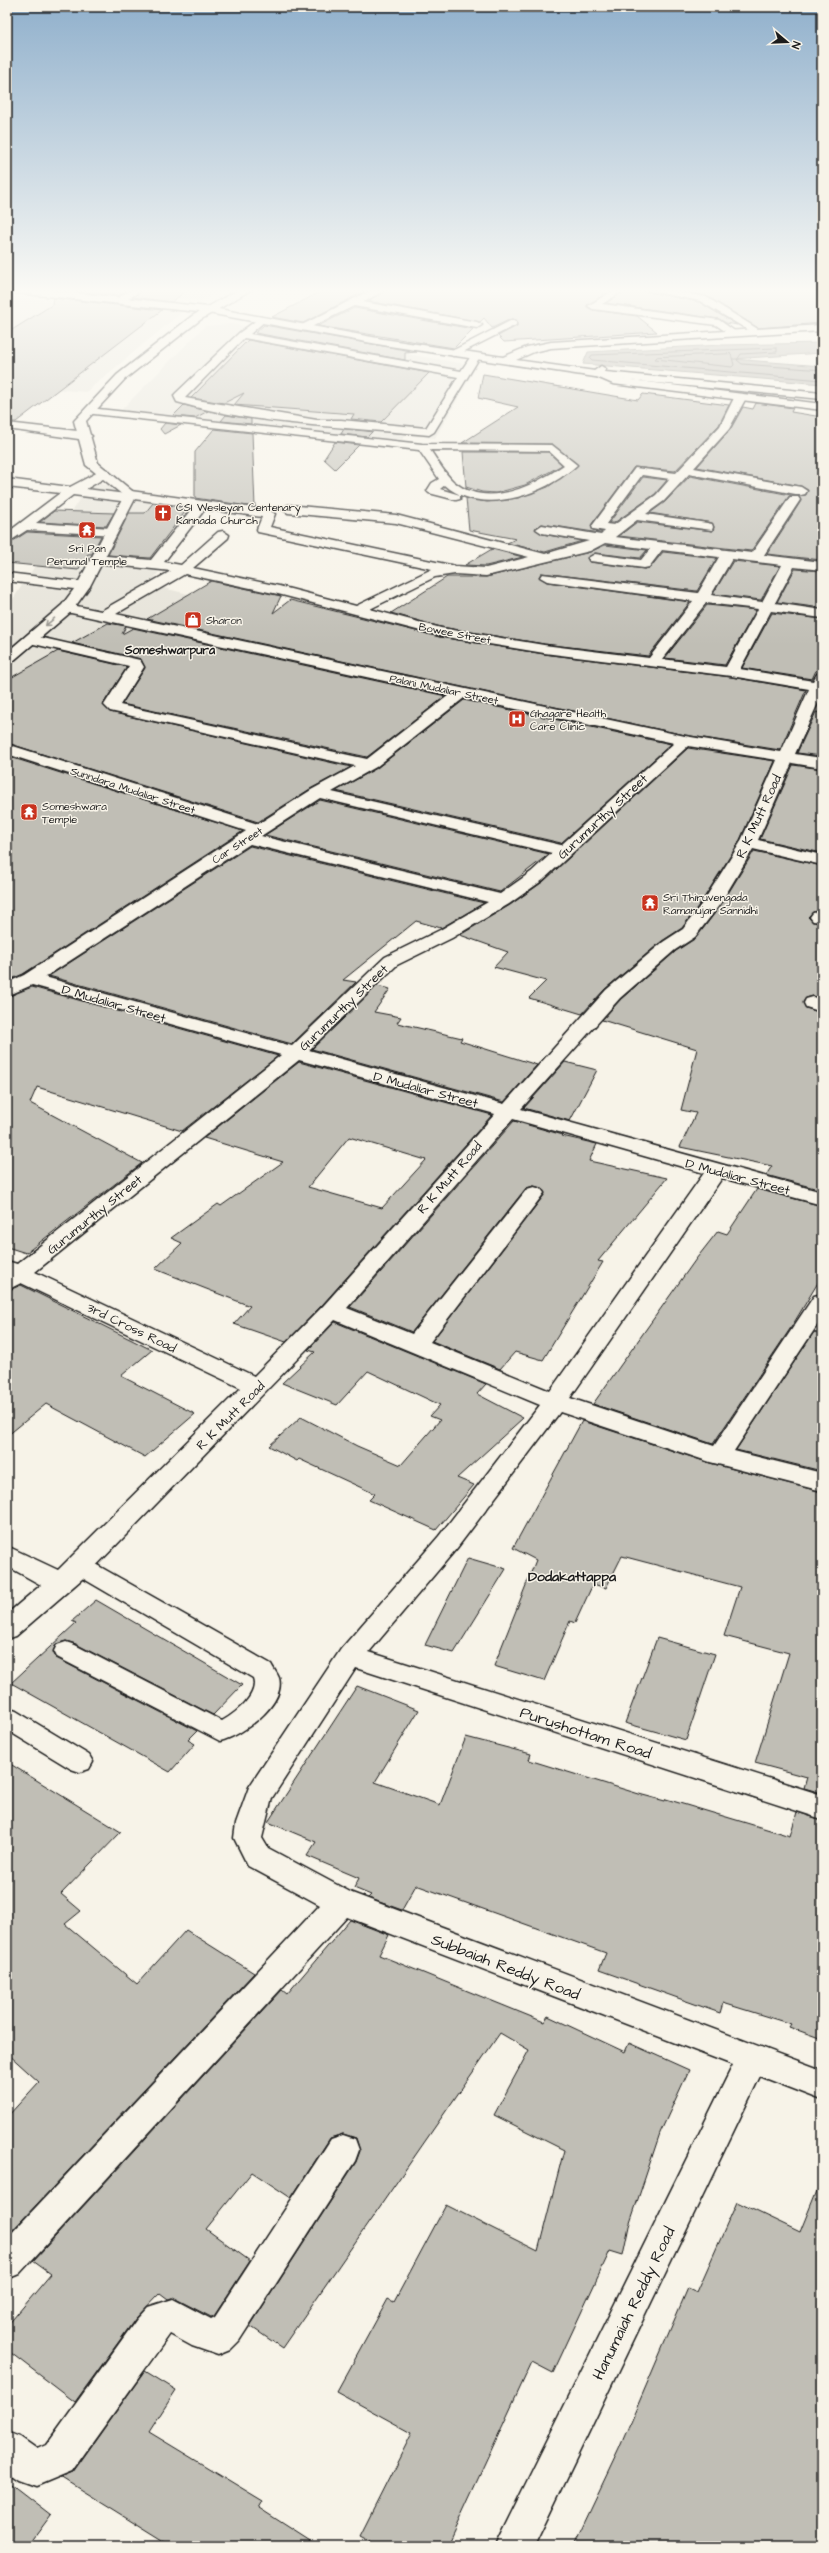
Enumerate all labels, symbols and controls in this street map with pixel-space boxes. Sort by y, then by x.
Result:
north arrow [767,22,807,62]
text: N [788,39,804,51]
place label: CSI Wesleyan Centenary Kannada Church [176,500,301,528]
church icon: CSI Wesleyan Centenary Kannada Church [153,503,173,523]
temple icon: Sri Pan Perumal Temple [77,520,97,540]
place label: Sri Pan Perumal Temple [47,541,127,569]
shop icon: Sharon [183,610,203,630]
place label: Sharon [206,613,242,628]
one-way arrow [45,618,55,627]
street label: Bowee Street [418,619,493,648]
district label: Someshwarpura [124,642,216,660]
street label: Palani Mudaliar Street [388,671,500,708]
place label: Ghagare Health Care Clinic [530,706,607,734]
hospital icon: Ghagare Health Care Clinic [507,709,527,729]
street label: Sunndara Mudaliar Street [69,763,198,818]
street label: Gurumurthy Street [554,770,653,864]
street label: R K Mutt Road [732,771,786,861]
place label: Someshwara Temple [42,799,107,827]
temple icon: Someshwara Temple [19,802,39,822]
street label: Car Street [209,823,266,867]
place label: Sri Thiruvengada Ramanujar Sannidhi [663,890,758,918]
temple icon: Sri Thiruvengada Ramanujar Sannidhi [640,893,660,913]
street label: Gurumurthy Street [295,960,393,1056]
street label: D Mudaliar Street [60,981,169,1028]
street label: D Mudaliar Street [372,1067,481,1113]
street label: R K Mutt Road [413,1137,486,1218]
street label: D Mudaliar Street [684,1154,793,1200]
street label: Gurumurthy Street [43,1170,147,1259]
street label: 3rd Cross Road [84,1298,180,1357]
street label: R K Mutt Road [192,1377,269,1454]
district label: Dodakattappa [528,1567,617,1587]
street label: Purushottam Road [517,1701,654,1765]
street label: Subbaiah Reddy Road [428,1928,583,2006]
street label: Hanumaiah Reddy Road [587,2223,681,2384]

